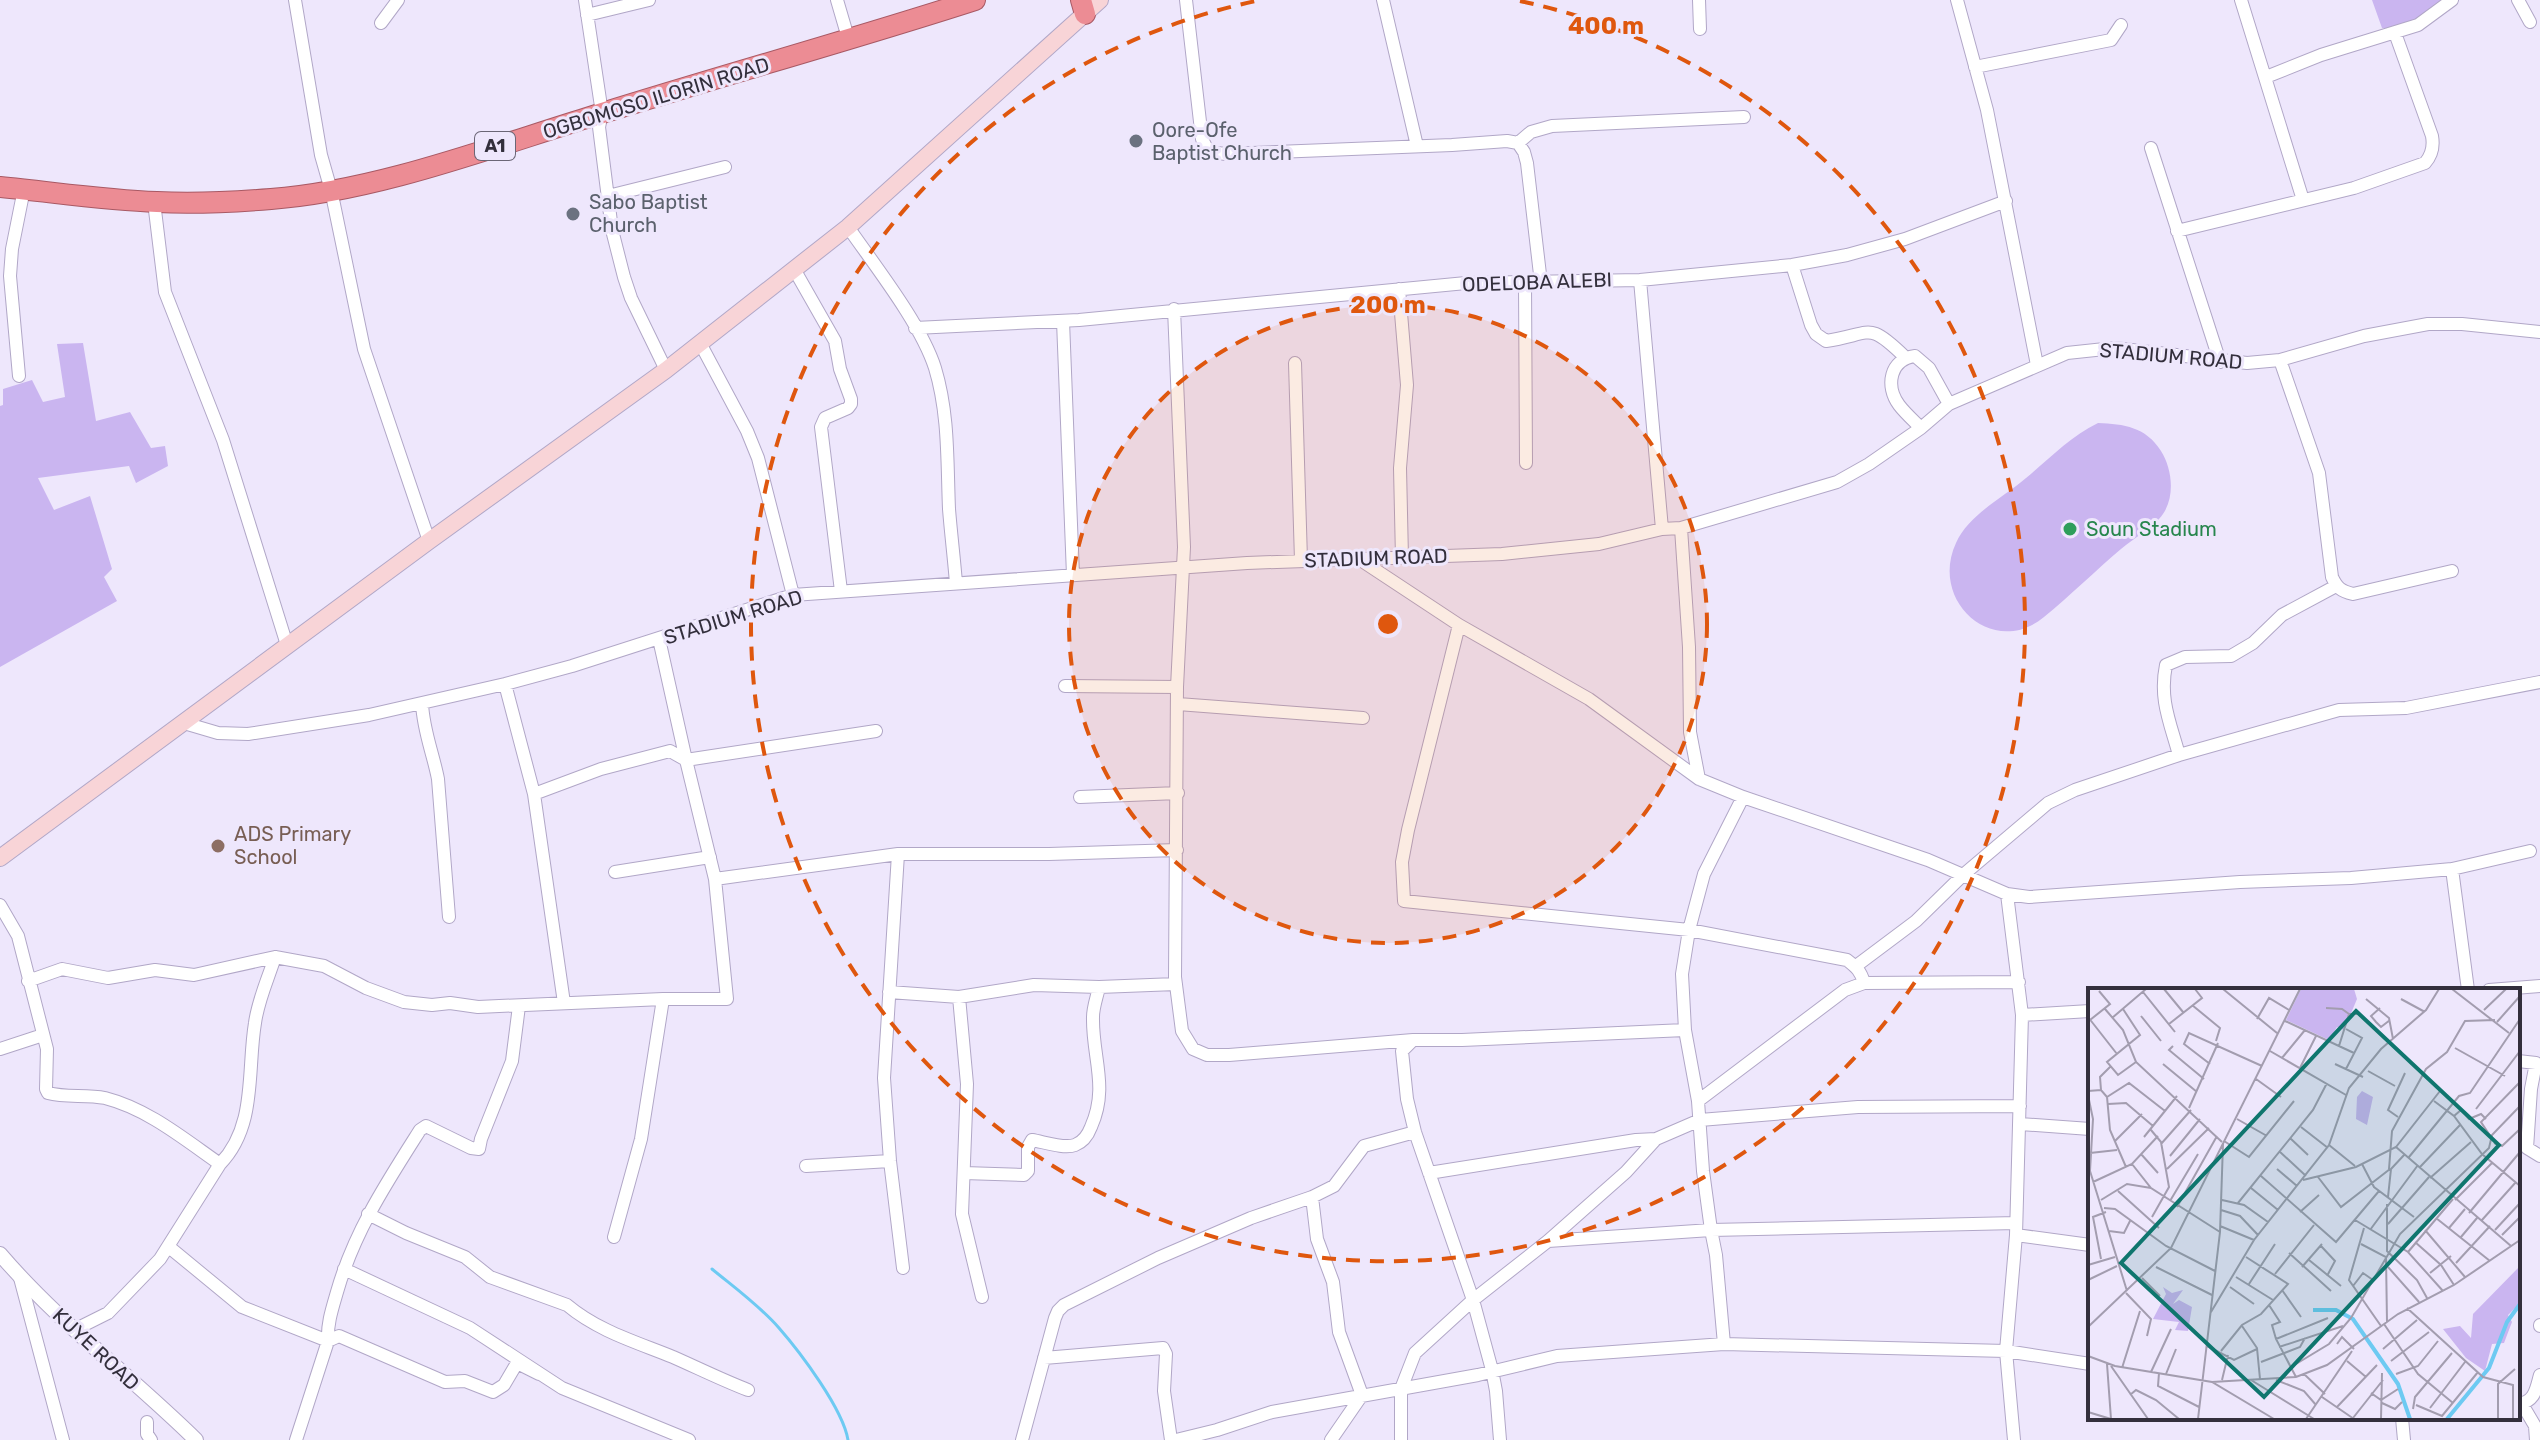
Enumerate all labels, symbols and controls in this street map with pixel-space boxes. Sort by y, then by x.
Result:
text: 400 m [1568,12,1644,40]
street label: OGBOMOSO ILORIN ROAD [540,52,772,144]
place label: Oore-Ofe Baptist Church [1152,118,1292,165]
road number: A1 [475,132,515,160]
marker: Oore-Ofe Baptist Church [1127,132,1145,150]
place label: Sabo Baptist Church [589,190,708,237]
marker: Sabo Baptist Church [564,205,582,223]
street label: ODELOBA ALEBI [1462,267,1612,297]
text: 200 m [1350,291,1426,319]
street label: STADIUM ROAD [2099,338,2243,374]
place label: Soun Stadium [2086,517,2217,541]
marker: Soun Stadium [2061,520,2079,538]
street label: STADIUM ROAD [1304,544,1448,572]
street label: STADIUM ROAD [661,585,805,649]
centre of rings [1374,610,1402,638]
place label: ADS Primary School [234,822,351,869]
marker: ADS Primary School [209,837,227,855]
inset map [2088,988,2520,1420]
street label: KUYE ROAD [48,1303,144,1395]

